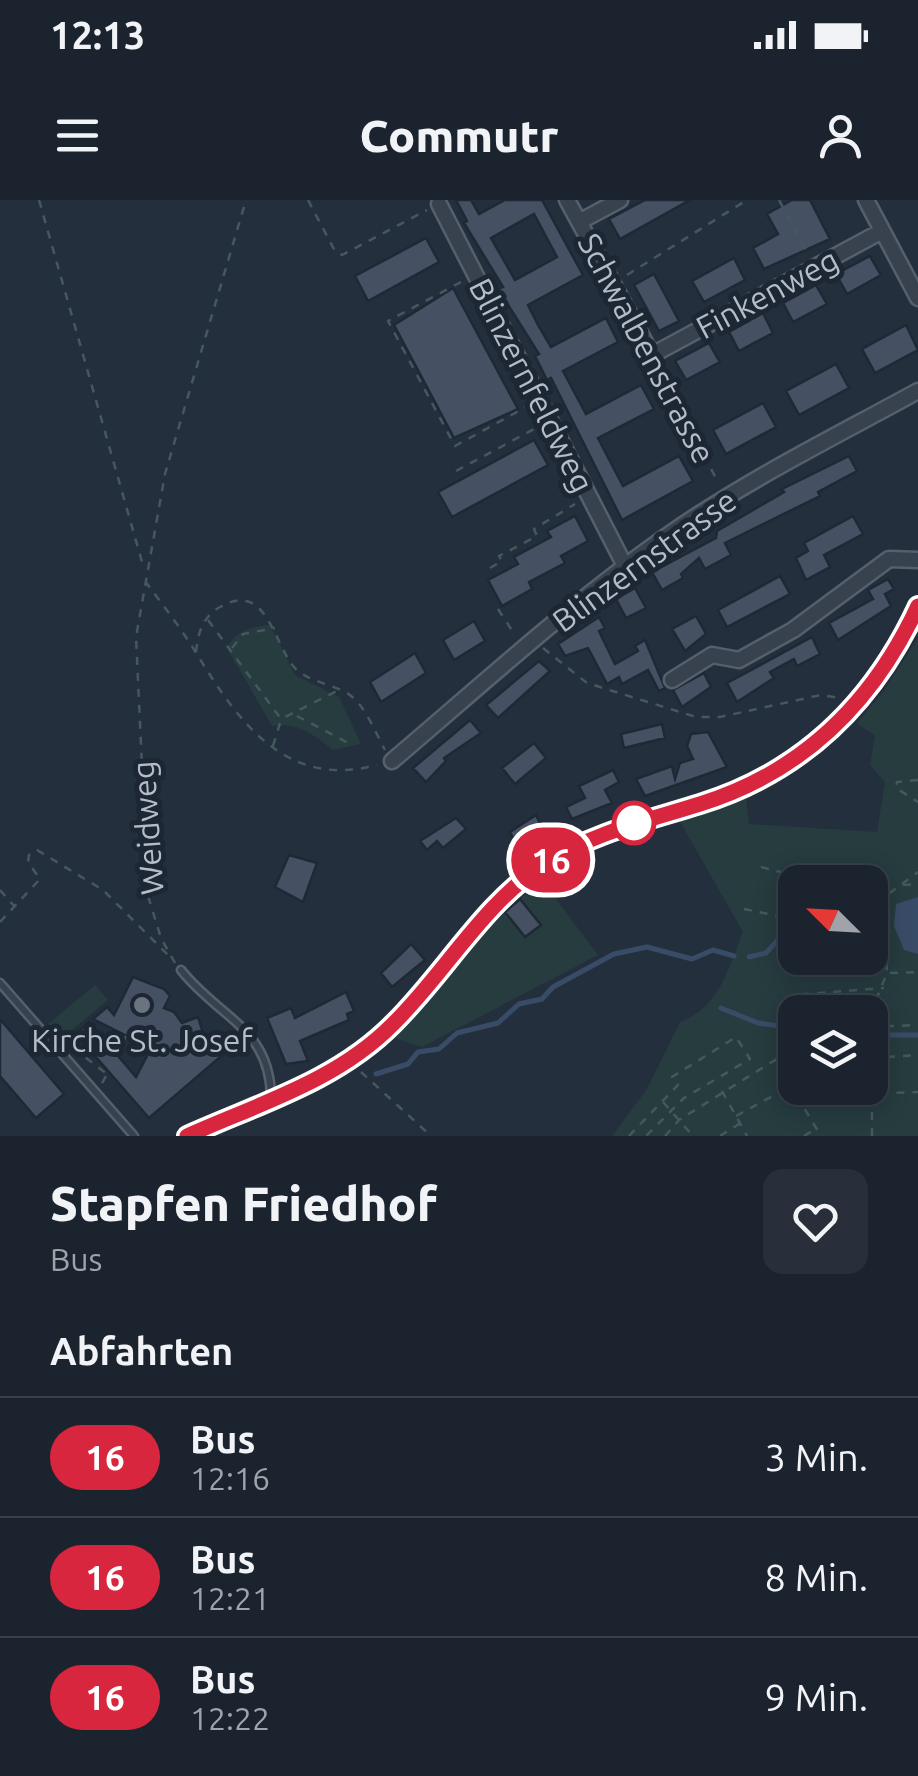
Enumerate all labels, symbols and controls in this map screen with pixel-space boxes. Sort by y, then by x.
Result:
text: 12:13 [50,14,145,56]
icon: menu [50,108,105,163]
icon: person [813,108,868,163]
text: Commutr [360,110,559,161]
street label: Schwalbenstrasse [571,227,723,469]
street label: Finkenweg [690,241,844,345]
street label: Blinzernfeldweg [463,272,601,498]
street label: Blinzernstrasse [545,481,743,639]
street label: Weidweg [124,760,170,896]
unlabelled marker [613,802,655,844]
line badge: 16 [506,828,596,892]
text: 16 [531,840,571,880]
north arrow [778,865,888,975]
map controls [778,865,888,1105]
marker: Kirche St. Josef [131,994,153,1016]
button: layers [778,995,888,1105]
place label: Kirche St. Josef [31,1022,253,1058]
button: heart [763,1169,868,1274]
text: Stapfen Friedhof [50,1176,437,1230]
text: Bus [50,1241,102,1277]
text: Abfahrten [50,1330,233,1372]
text: Bus [190,1418,255,1460]
text: 3 Min. [765,1436,868,1478]
text: 16 [85,1437,125,1477]
text: 12:16 [190,1460,270,1496]
text: Bus [190,1538,255,1580]
text: 8 Min. [765,1556,868,1598]
text: 16 [85,1557,125,1597]
text: 12:21 [190,1580,270,1616]
text: Bus [190,1658,255,1700]
text: 9 Min. [765,1676,868,1718]
text: 16 [85,1677,125,1717]
text: 12:22 [190,1700,270,1736]

